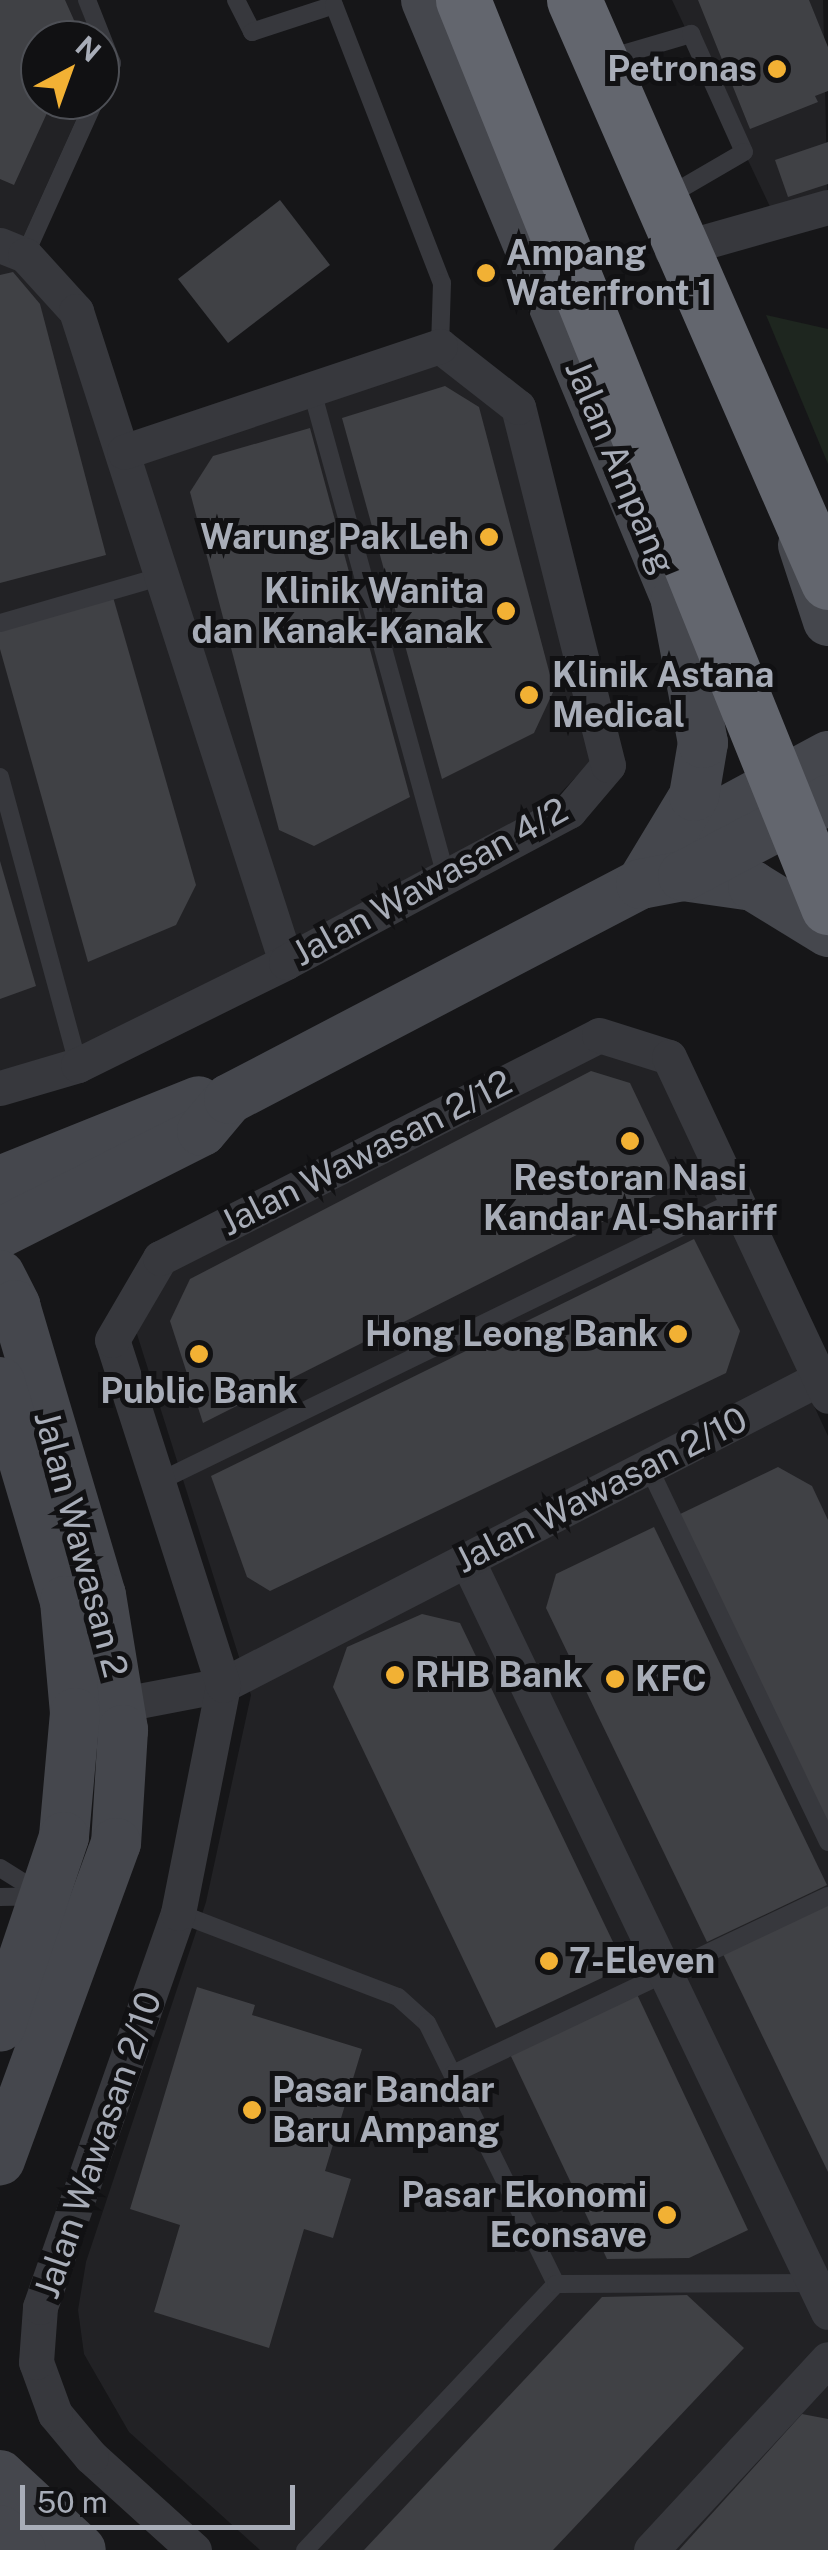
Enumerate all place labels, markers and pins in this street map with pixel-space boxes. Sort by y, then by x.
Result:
place label: Petronas [607,48,757,90]
marker: Petronas [766,58,788,80]
place label: Ampang Waterfront 1 [506,232,712,314]
marker: Ampang Waterfront 1 [475,262,497,284]
place label: Warung Pak Leh [200,516,469,558]
marker: Warung Pak Leh [478,526,500,548]
place label: Klinik Wanita dan Kanak-Kanak [191,570,484,652]
marker: Klinik Wanita dan Kanak-Kanak [493,598,519,624]
place label: Klinik Astana Medical [552,654,774,736]
marker: Klinik Astana Medical [516,682,542,708]
marker: Restoran Nasi Kandar Al-Shariff [619,1130,641,1152]
place label: Restoran Nasi Kandar Al-Shariff [483,1157,777,1239]
place label: Hong Leong Bank [365,1313,658,1355]
marker: Hong Leong Bank [667,1323,689,1345]
marker: Public Bank [188,1343,210,1365]
place label: Public Bank [100,1370,298,1412]
place label: RHB Bank [415,1654,583,1696]
place label: KFC [635,1658,707,1700]
marker: RHB Bank [384,1664,406,1686]
marker: KFC [604,1668,626,1690]
place label: 7-Eleven [569,1940,715,1982]
marker: 7-Eleven [538,1950,560,1972]
place label: Pasar Bandar Baru Ampang [272,2069,499,2151]
marker: Pasar Bandar Baru Ampang [241,2099,263,2121]
place label: Pasar Ekonomi Econsave [401,2174,647,2256]
marker: Pasar Ekonomi Econsave [656,2204,678,2226]

